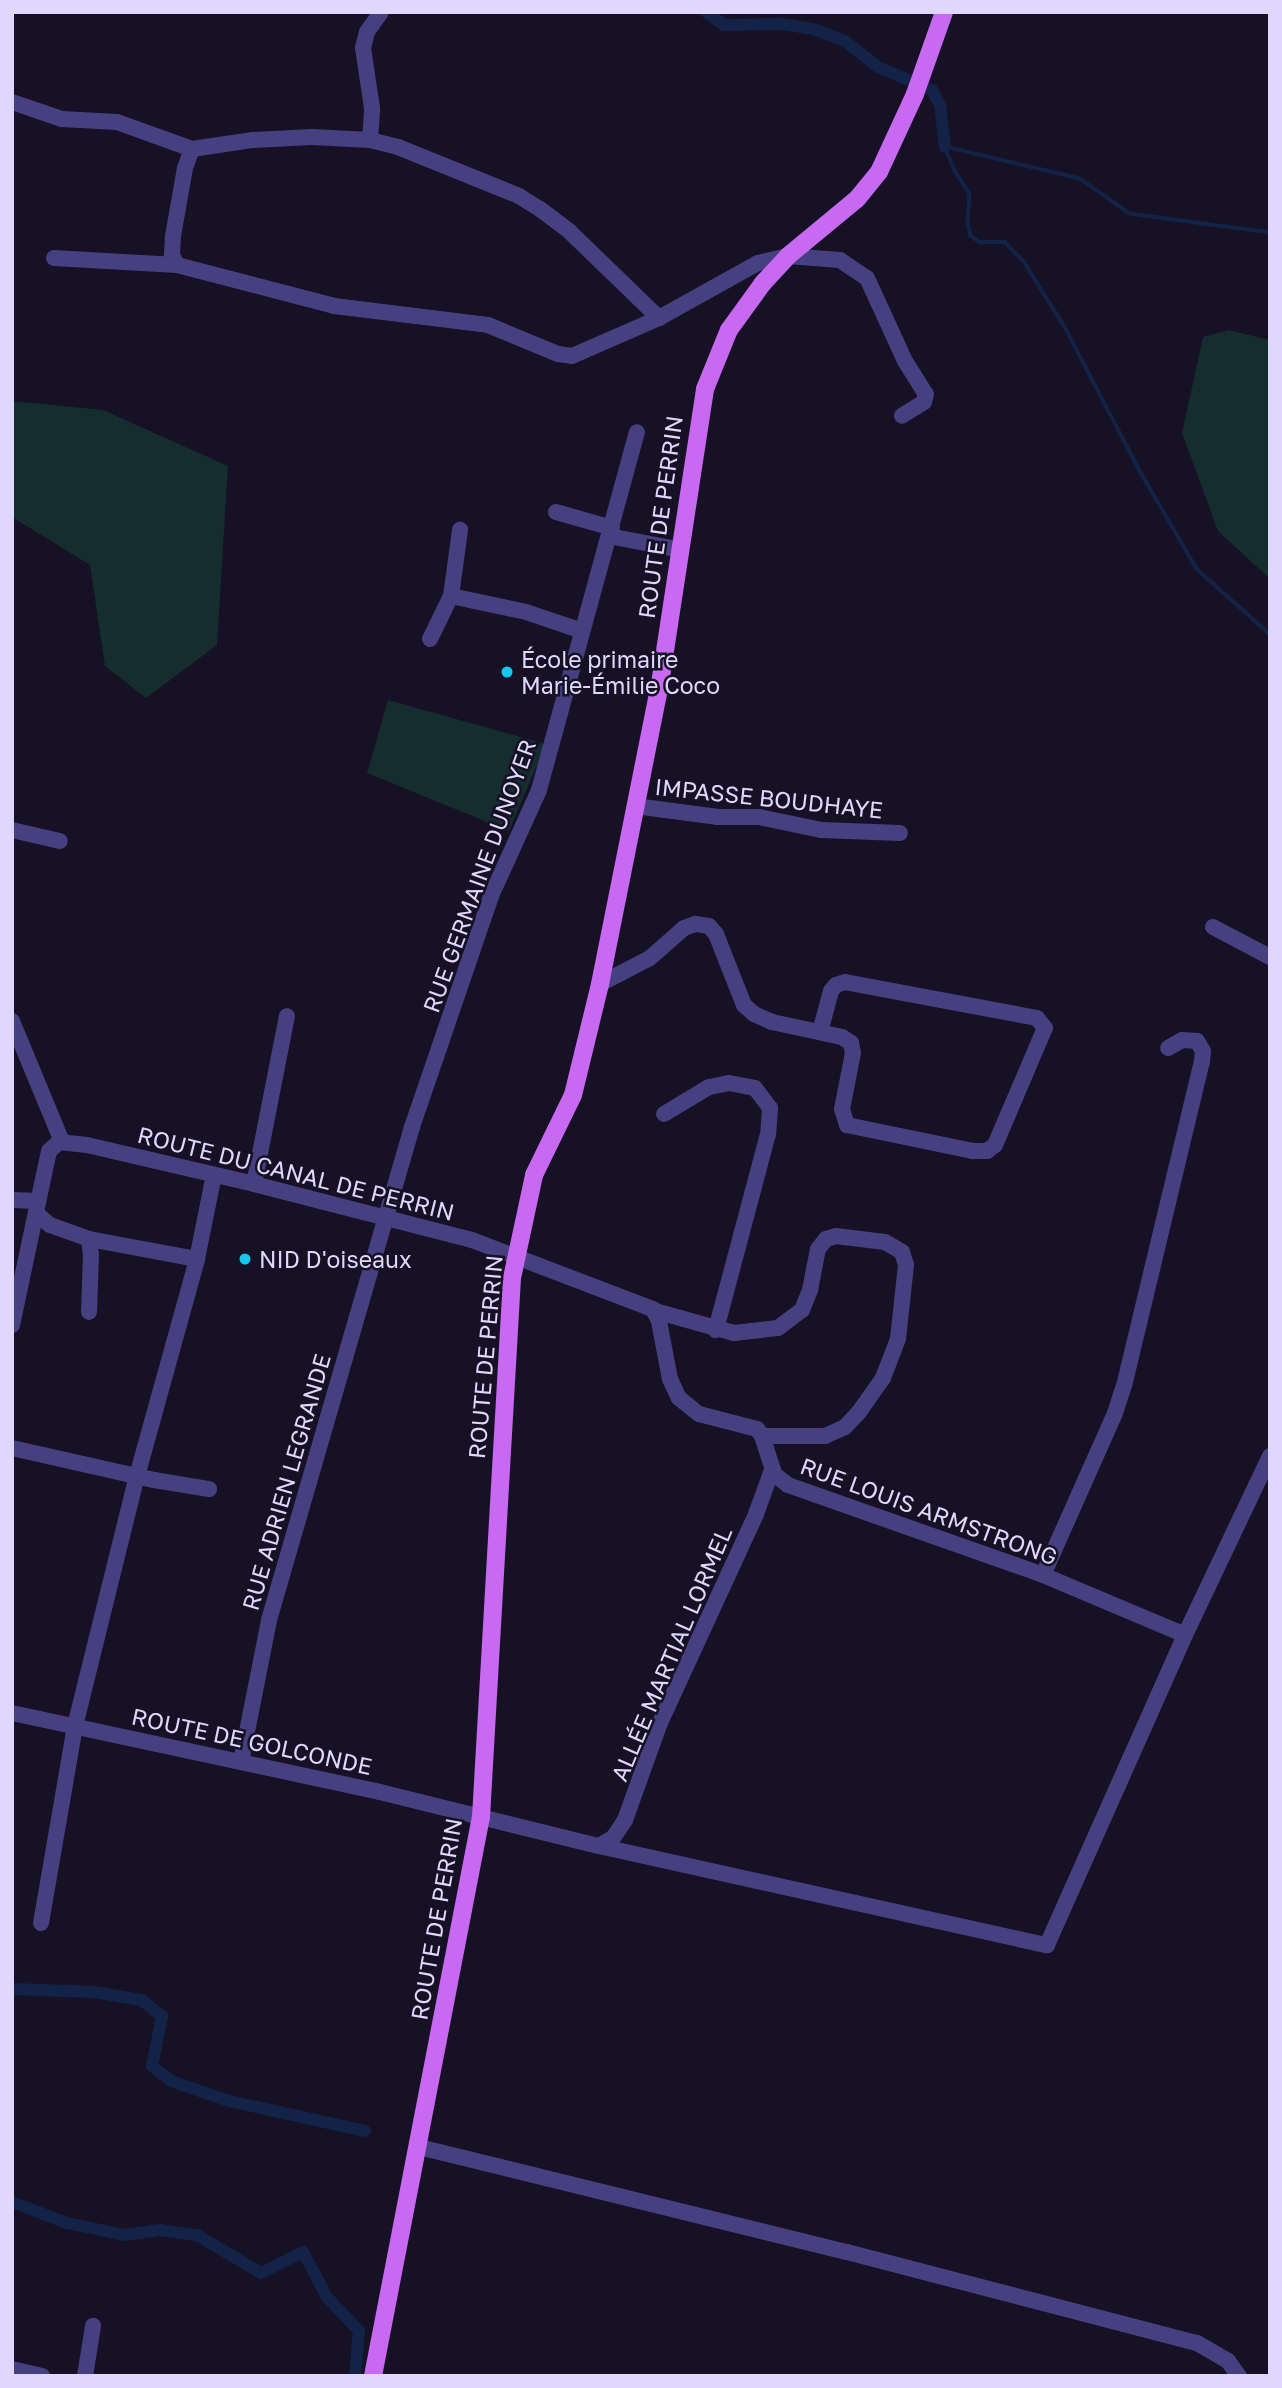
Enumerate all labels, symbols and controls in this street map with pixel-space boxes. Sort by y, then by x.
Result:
street label: ROUTE DE PERRIN [632,414,688,620]
place label: École primaire Marie-Émilie Coco [521,645,720,699]
marker: École primaire Marie-Émilie Coco [499,664,515,680]
street label: RUE GERMAINE DUNOYER [417,736,541,1016]
street label: IMPASSE BOUDHAYE [654,772,884,824]
street label: ROUTE DU CANAL DE PERRIN [135,1120,457,1226]
place label: NID D'oiseaux [259,1245,412,1273]
marker: NID D'oiseaux [237,1251,253,1267]
street label: ROUTE DE PERRIN [462,1254,508,1460]
street label: RUE ADRIEN LEGRANDE [236,1351,336,1613]
street label: RUE LOUIS ARMSTRONG [797,1452,1061,1570]
street label: ALLÉE MARTIAL LORMEL [605,1523,737,1785]
street label: ROUTE DE GOLCONDE [129,1702,375,1780]
street label: ROUTE DE PERRIN [405,1816,467,2022]

